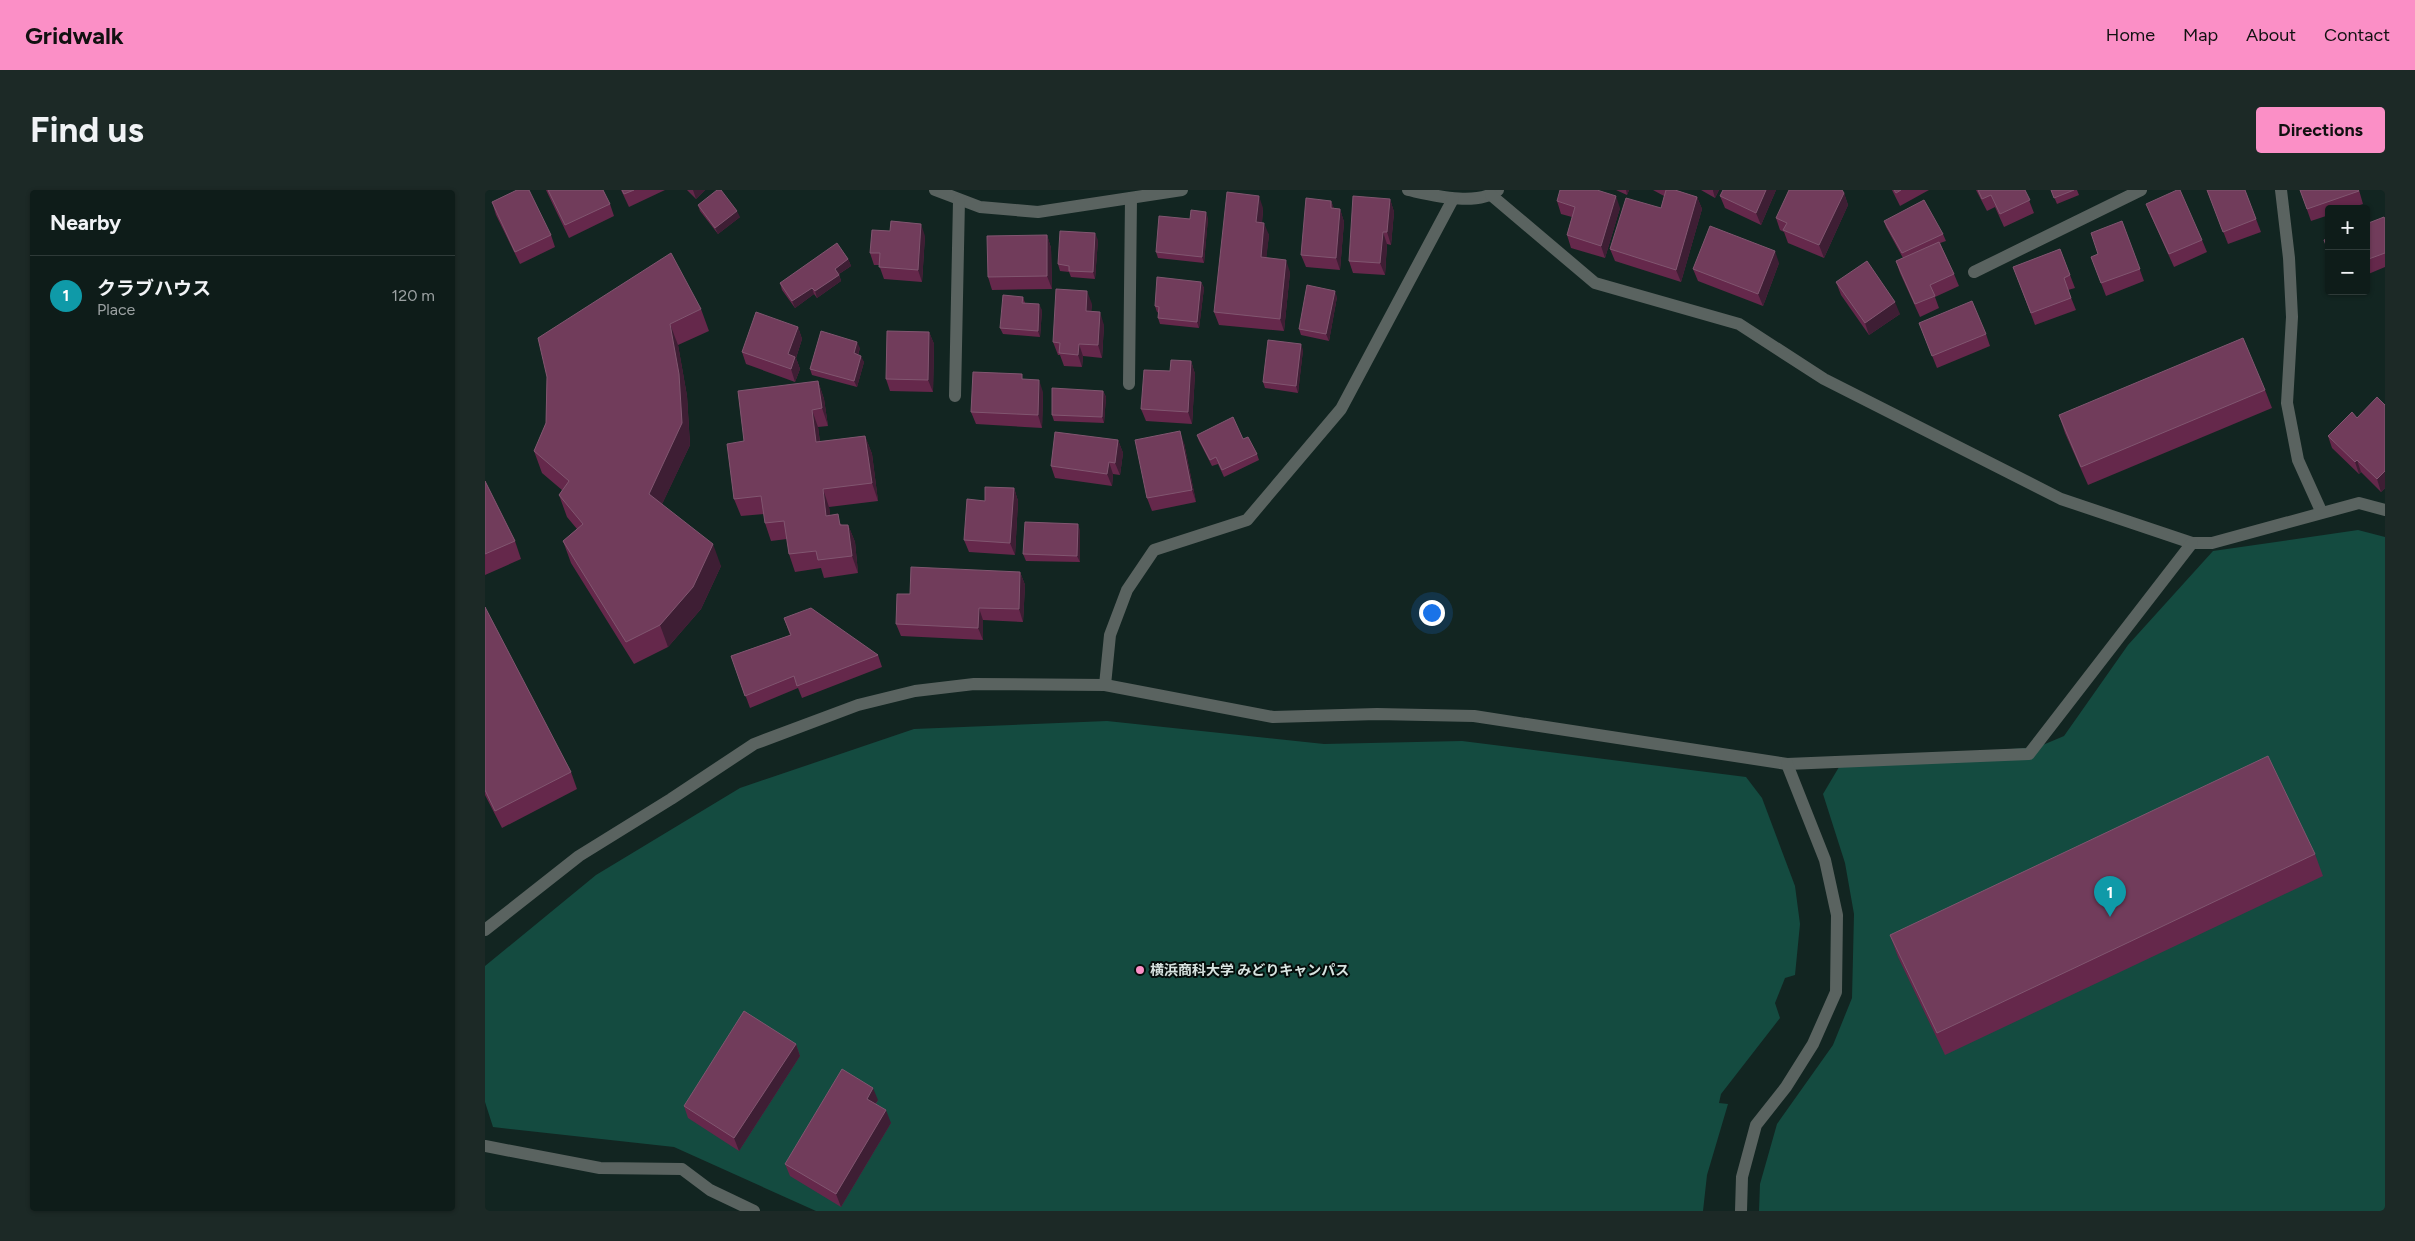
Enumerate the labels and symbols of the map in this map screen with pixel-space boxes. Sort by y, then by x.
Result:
your location [1419,600,1445,626]
pin: 1 [2094,876,2126,917]
place label: 横浜商科大学 みどりキャンパス [1150,962,1349,979]
marker: 横浜商科大学 みどりキャンパス [1134,964,1146,976]

